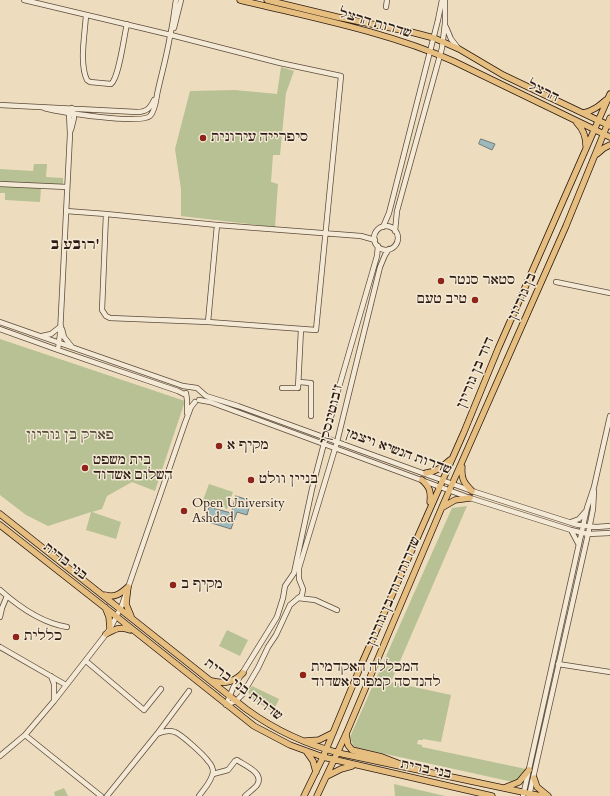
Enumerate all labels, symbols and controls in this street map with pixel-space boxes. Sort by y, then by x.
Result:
street label: שדרות הרצל [337,6,413,42]
street label: הרצל [525,78,561,106]
place label: סיפרייה עירונית [211,130,308,146]
marker: סיפרייה עירונית [198,133,208,143]
district label: רובע ב' [51,238,99,254]
street label: בן גוריון [505,271,541,323]
place label: סטאר סנטר [449,273,515,289]
marker: סטאר סנטר [436,276,446,286]
place label: טיב טעם [417,292,467,308]
marker: טיב טעם [470,295,480,305]
street label: דוד בן גוריון [454,335,498,411]
street label: ז'בוטינסקי [317,382,347,446]
street label: שדרות הנשיא ויצמן [343,425,453,479]
park label: פארק בן גוריון [26,428,114,444]
place label: מקיף א [227,438,269,454]
marker: מקיף א [214,441,224,451]
place label: בית משפט השלום אשדוד [93,453,173,484]
marker: בית משפט השלום אשדוד [80,463,90,473]
place label: בניין וולט [259,472,318,488]
marker: בניין וולט [246,475,256,485]
place label: Open University Ashdod [192,496,285,527]
marker: Open University Ashdod [179,506,189,516]
street label: שדרות דוד בן גוריון [364,535,424,649]
street label: בני ברית [40,540,90,584]
place label: מקיף ב [181,577,223,593]
marker: מקיף ב [168,580,178,590]
place label: כללית [24,629,62,645]
marker: כללית [11,632,21,642]
street label: שדרות בני ברית [201,656,285,724]
place label: המכללה האקדמית להנדסה קמפוס אשדוד [311,660,441,691]
marker: המכללה האקדמית להנדסה קמפוס אשדוד [298,670,308,680]
street label: בני ברית [399,757,453,783]

